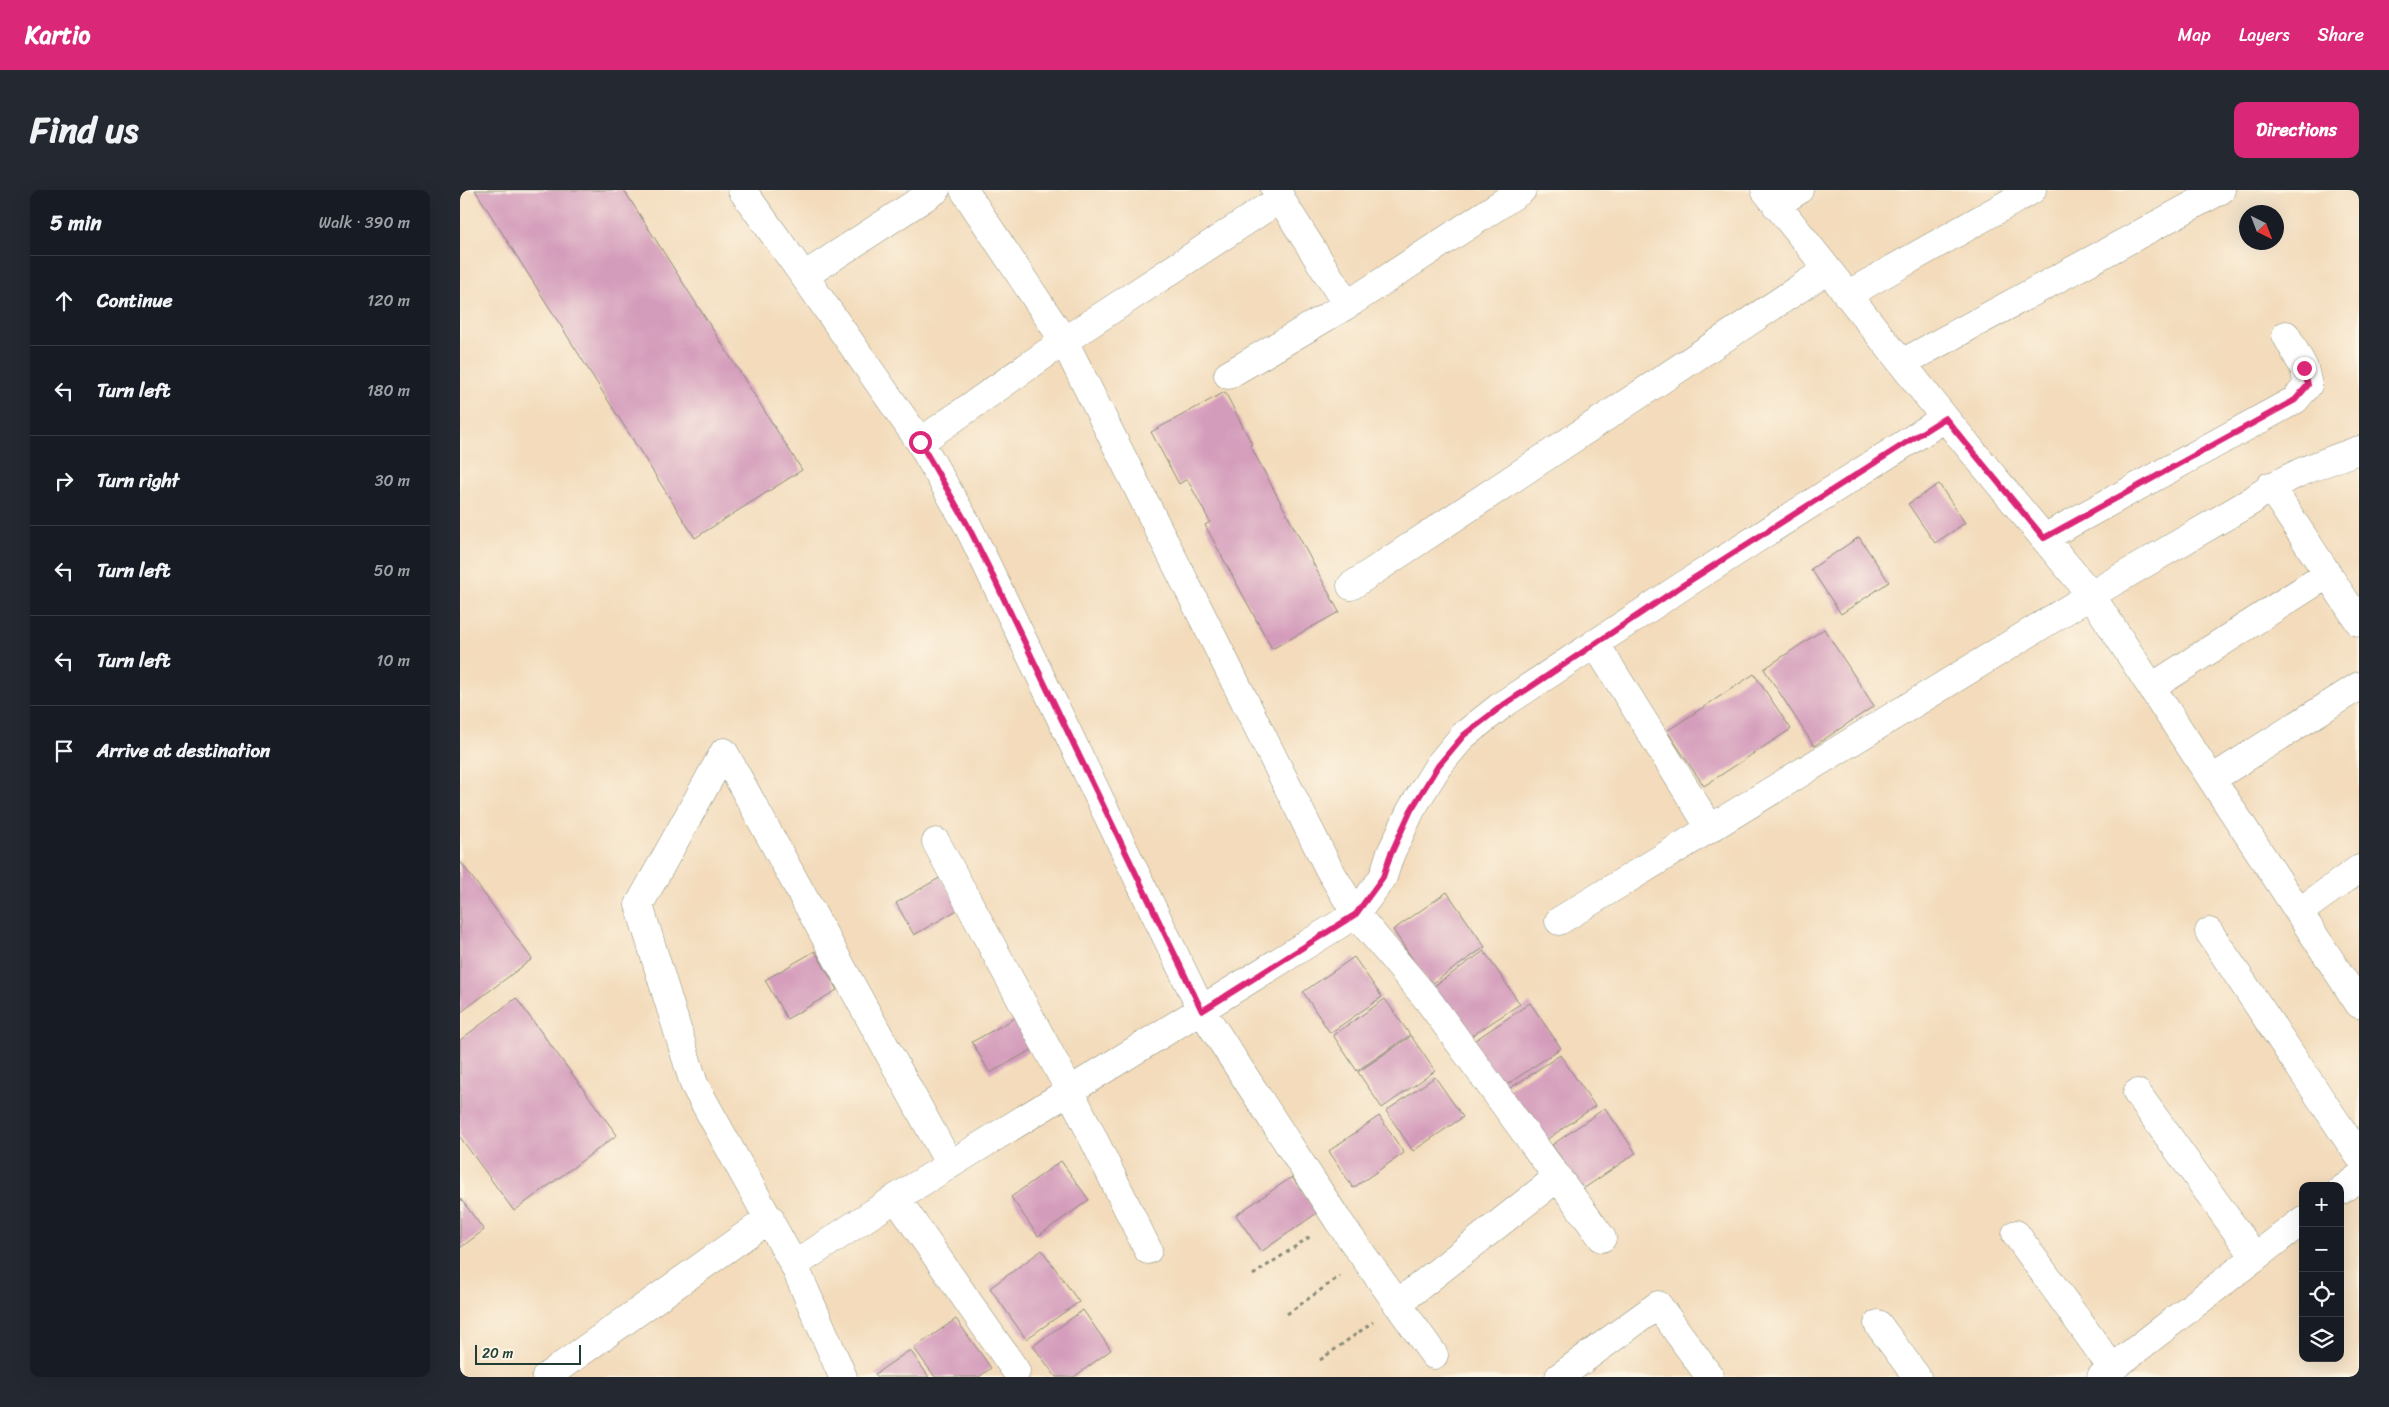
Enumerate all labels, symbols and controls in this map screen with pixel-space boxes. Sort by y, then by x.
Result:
text: Kartio [25,14,90,56]
text: Map [2178,19,2211,51]
text: Layers [2239,19,2290,51]
text: Share [2318,19,2364,51]
text: Find us [30,99,138,161]
button: Directions [2234,102,2359,158]
text: 5 min [50,204,102,242]
north arrow [2239,205,2284,250]
text: Walk · 390 m [319,208,410,237]
text: Continue [97,284,173,317]
text: 120 m [367,286,410,315]
icon: ahead [50,287,78,315]
route end [2293,357,2316,380]
text: Turn left [97,374,170,407]
text: 180 m [367,376,410,405]
icon: left [50,377,78,405]
route start [909,431,932,454]
text: Turn right [97,464,179,497]
text: 30 m [375,466,410,495]
icon: right [50,467,78,495]
text: Turn left [97,554,170,587]
text: 50 m [374,556,410,585]
icon: left [50,557,78,585]
text: Turn left [97,644,170,677]
text: 10 m [377,646,410,675]
icon: left [50,647,78,675]
text: Arrive at destination [97,734,270,767]
icon: arrive [50,737,78,765]
map controls [2299,1182,2344,1362]
button: + [2299,1182,2344,1227]
button: − [2299,1227,2344,1272]
button: locate [2299,1272,2344,1317]
button: layers [2299,1317,2344,1362]
text: 20 m [482,1341,513,1366]
scale bar [475,1342,581,1365]

